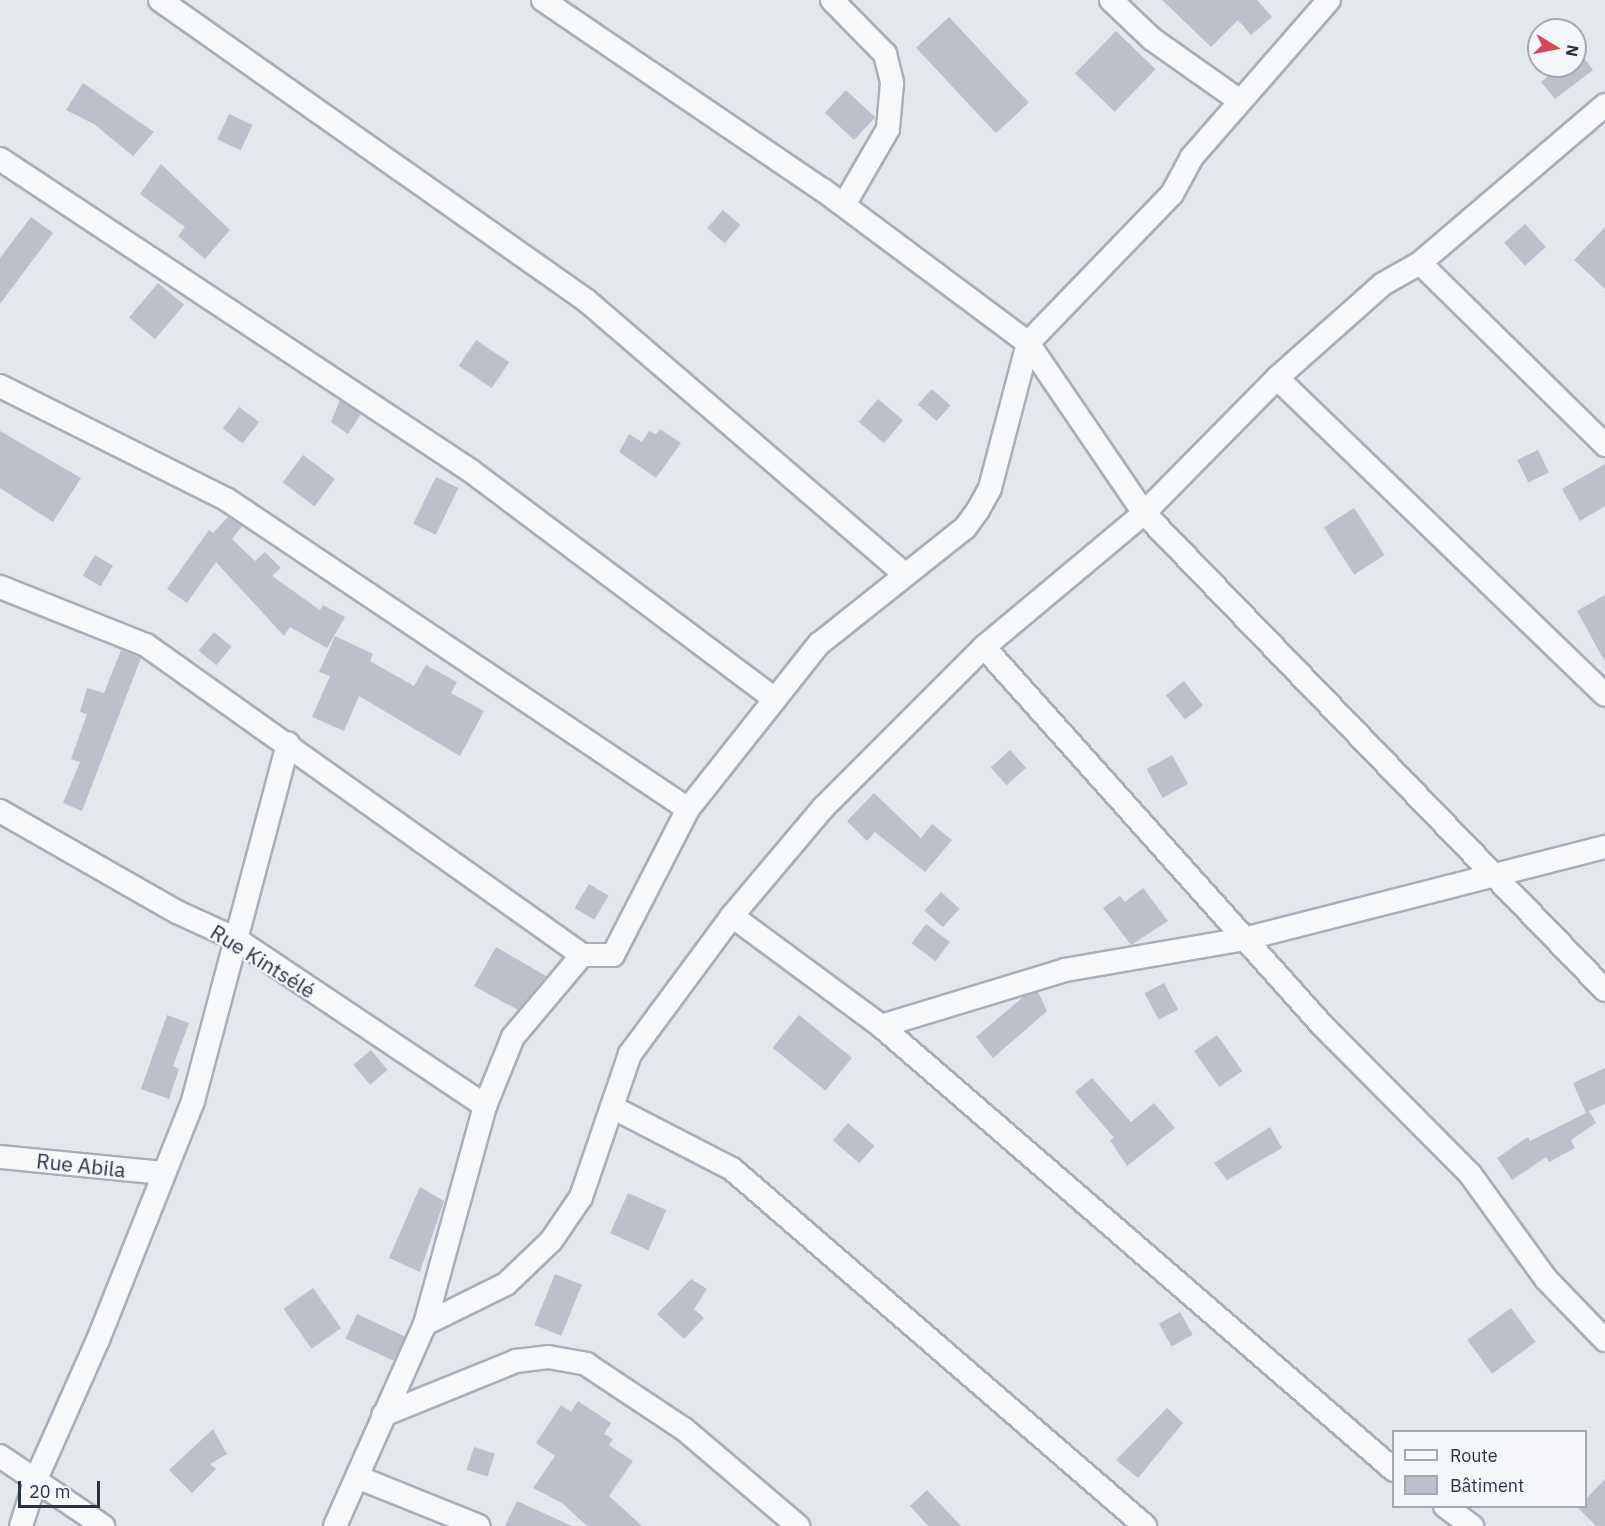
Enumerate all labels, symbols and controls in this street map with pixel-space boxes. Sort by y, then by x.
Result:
north arrow [1527,18,1587,78]
text: N [1562,43,1584,58]
street label: Rue Kintsélé [206,919,320,1003]
street label: Rue Abila [35,1148,127,1182]
legend [1392,1430,1587,1508]
text: Route [1450,1444,1498,1467]
scale bar [21,1469,104,1507]
text: Bâtiment [1450,1474,1524,1497]
text: 20 m [29,1480,71,1503]

